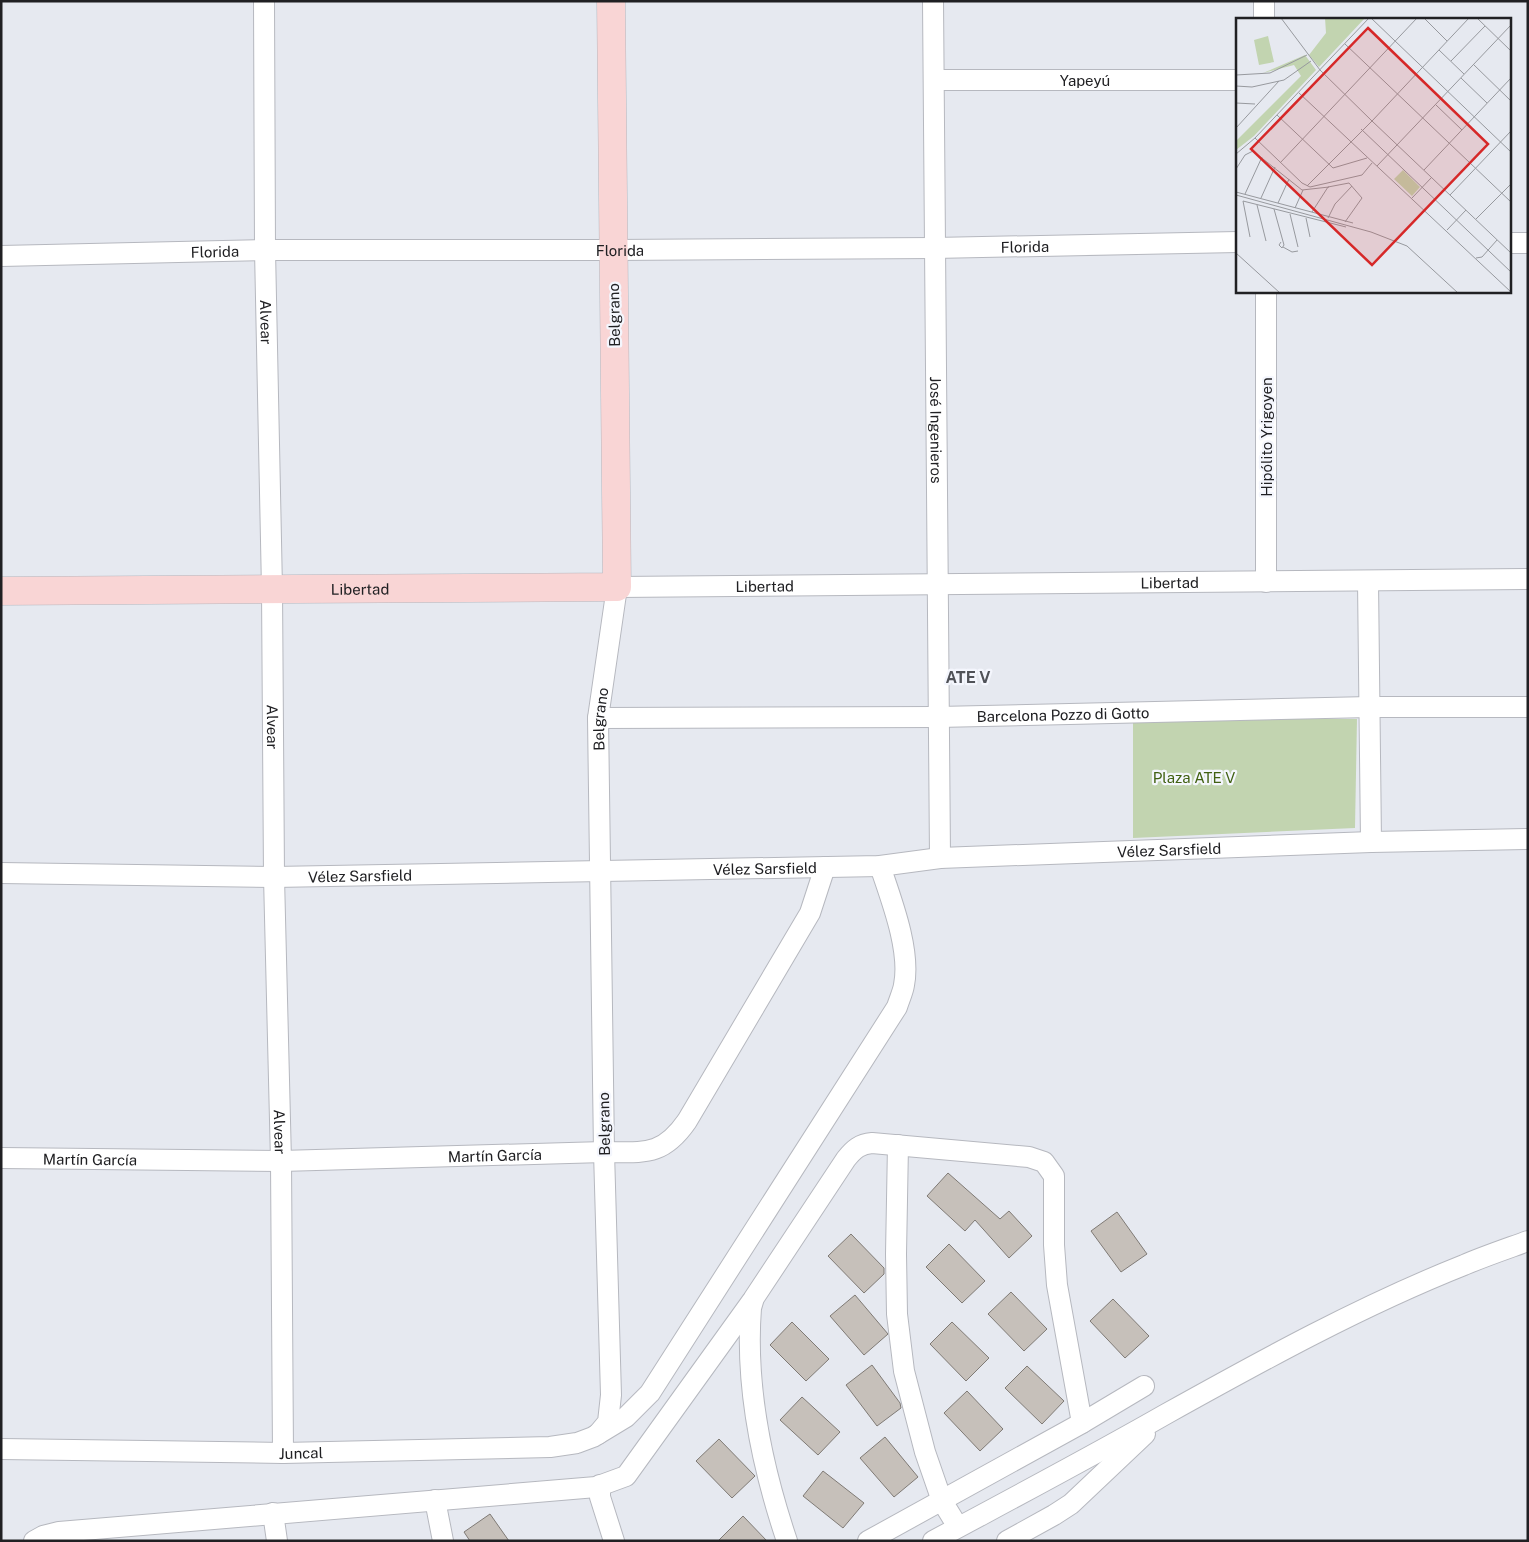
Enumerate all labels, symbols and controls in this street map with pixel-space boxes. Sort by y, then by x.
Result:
inset map [1236,18,1512,292]
street label: Yapeyú [1060,72,1110,89]
street label: Florida [1001,237,1049,255]
street label: Florida [596,241,644,259]
street label: Florida [191,242,239,260]
street label: Belgrano [605,283,623,347]
street label: Alvear [258,299,275,345]
street label: José Ingenieros [928,376,945,484]
street label: Hipólito Yrigoyen [1258,377,1275,497]
street label: Libertad [1140,573,1199,591]
street label: Libertad [735,577,794,594]
street label: Libertad [331,580,389,597]
district label: ATE V [946,668,990,687]
street label: Belgrano [590,686,611,751]
street label: Alvear [264,704,282,750]
street label: Barcelona Pozzo di Gotto [976,704,1150,725]
park label: Plaza ATE V [1153,769,1235,786]
street label: Vélez Sarsfield [1117,839,1222,860]
street label: Vélez Sarsfield [713,859,817,878]
street label: Vélez Sarsfield [308,866,412,885]
street label: Belgrano [595,1092,613,1156]
street label: Alvear [271,1109,289,1155]
street label: Martín García [448,1145,542,1165]
street label: Martín García [43,1150,137,1168]
street label: Juncal [279,1444,323,1462]

